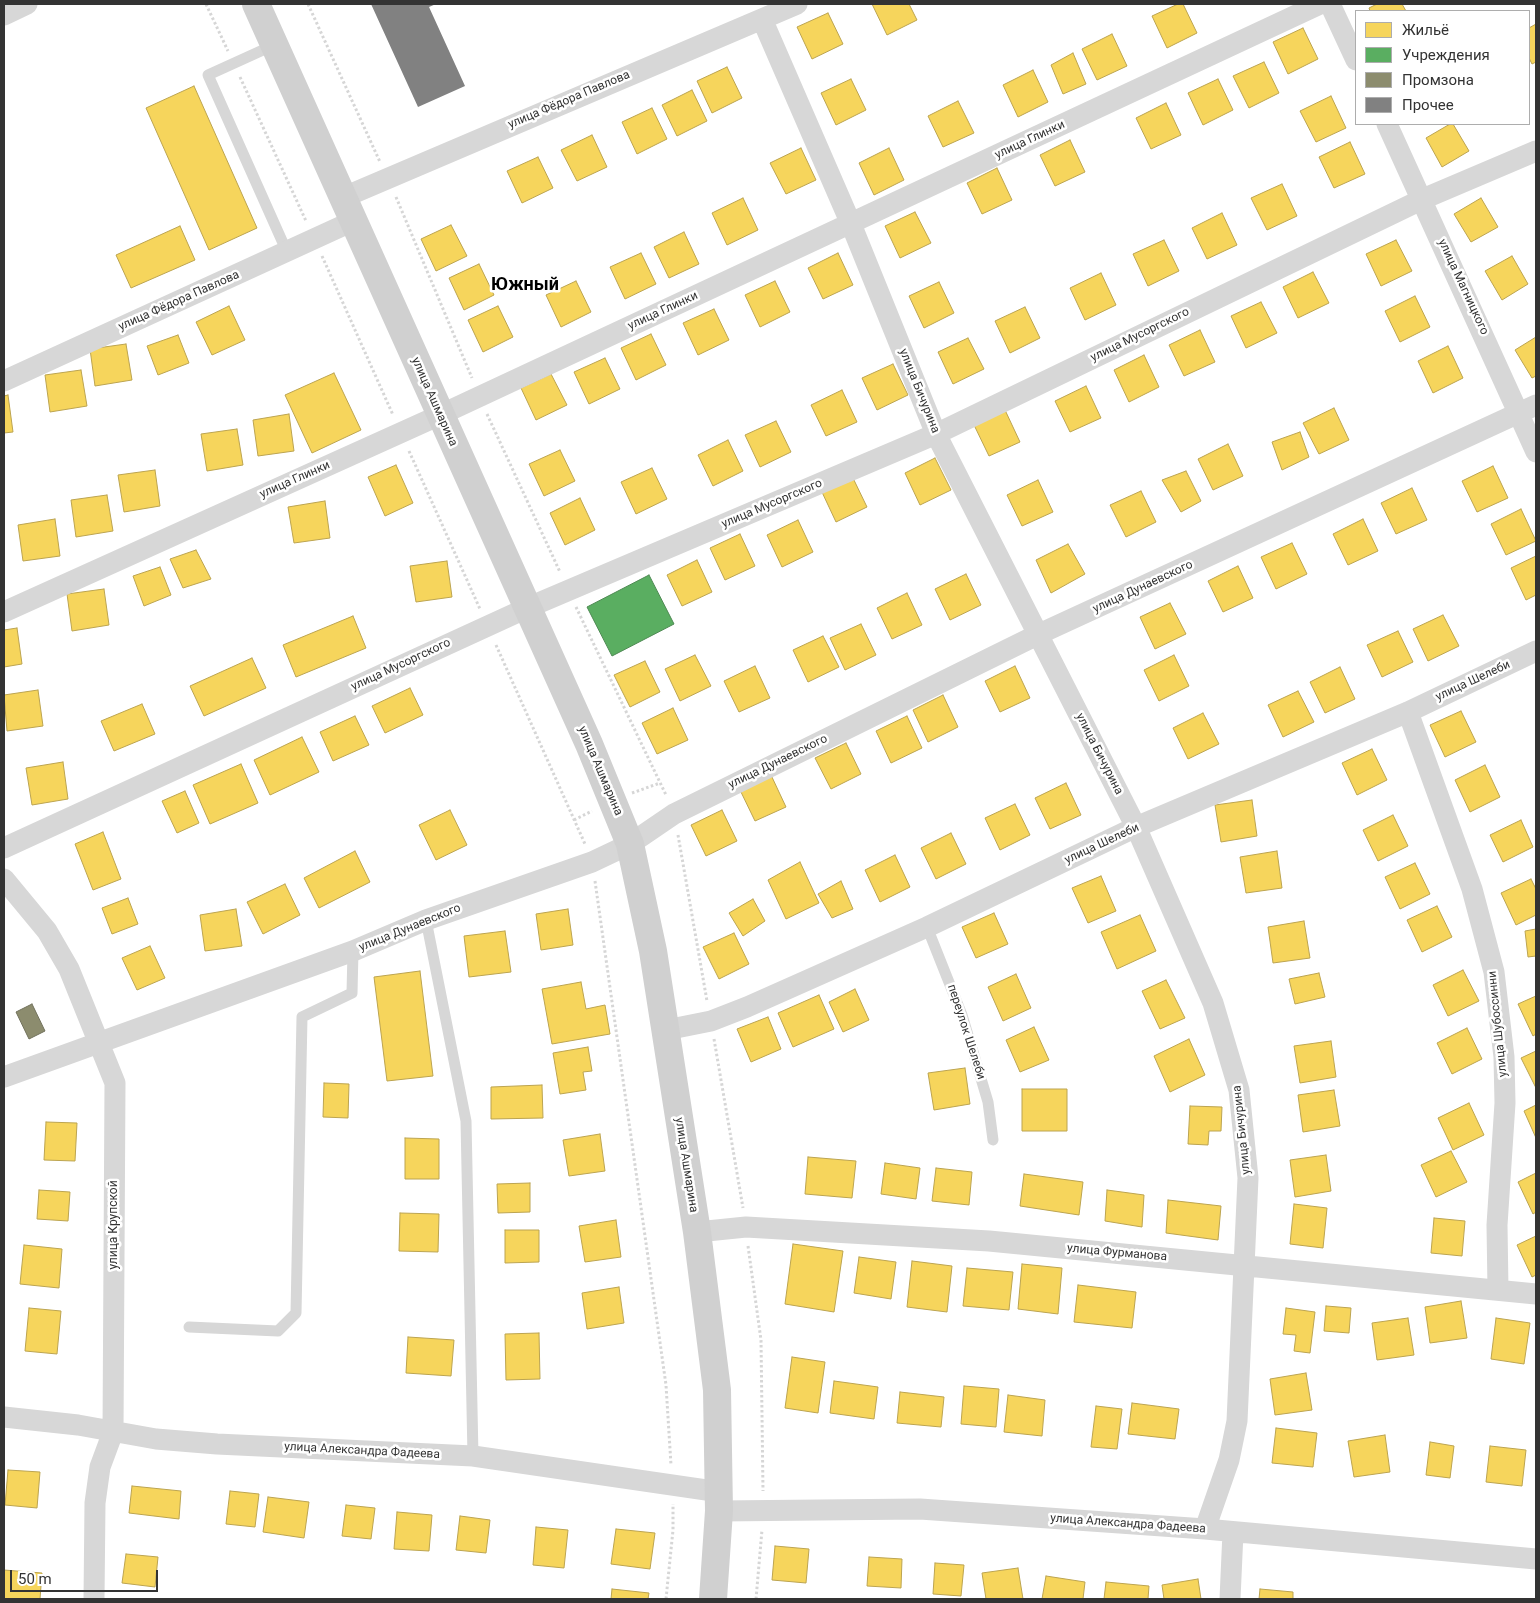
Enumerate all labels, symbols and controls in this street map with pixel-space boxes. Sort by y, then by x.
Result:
legend [1355,10,1530,125]
text: Жильё [1402,21,1449,39]
text: Учреждения [1402,46,1490,64]
street label: улица Фёдора Павлова [506,68,632,132]
text: Промзона [1402,71,1474,89]
text: Прочее [1402,96,1454,114]
street label: улица Глинки [993,118,1067,162]
street label: улица Магницкого [1435,237,1491,337]
street label: улица Фёдора Павлова [116,268,242,334]
district label: Южный [491,274,559,296]
street label: улица Глинки [626,289,700,333]
street label: улица Мусоргского [1088,305,1192,365]
street label: улица Бичурина [896,347,942,435]
street label: улица Ашмарина [408,355,460,449]
street label: улица Глинки [258,458,332,502]
street label: улица Мусоргского [719,476,825,532]
street label: улица Дунаевского [1091,558,1195,616]
street label: улица Мусоргского [349,636,453,694]
street label: улица Шелеби [1434,657,1512,705]
street label: улица Бичурина [1072,711,1126,797]
street label: улица Ашмарина [575,724,625,818]
street label: улица Дунаевского [726,732,830,792]
street label: улица Шелеби [1063,820,1141,868]
street label: улица Дунаевского [357,901,463,955]
street label: улица Шубоссинни [1485,970,1511,1078]
street label: переулок Шелеби [944,982,988,1082]
street label: улица Бичурина [1230,1085,1254,1175]
street label: улица Ашмарина [671,1116,701,1214]
street label: улица Крупской [107,1180,121,1270]
street label: улица Фурманова [1066,1241,1168,1265]
street label: улица Александра Фадеева [284,1440,440,1462]
street label: улица Александра Фадеева [1050,1511,1206,1537]
scale bar [12,1560,160,1592]
text: 50 m [18,1570,52,1588]

